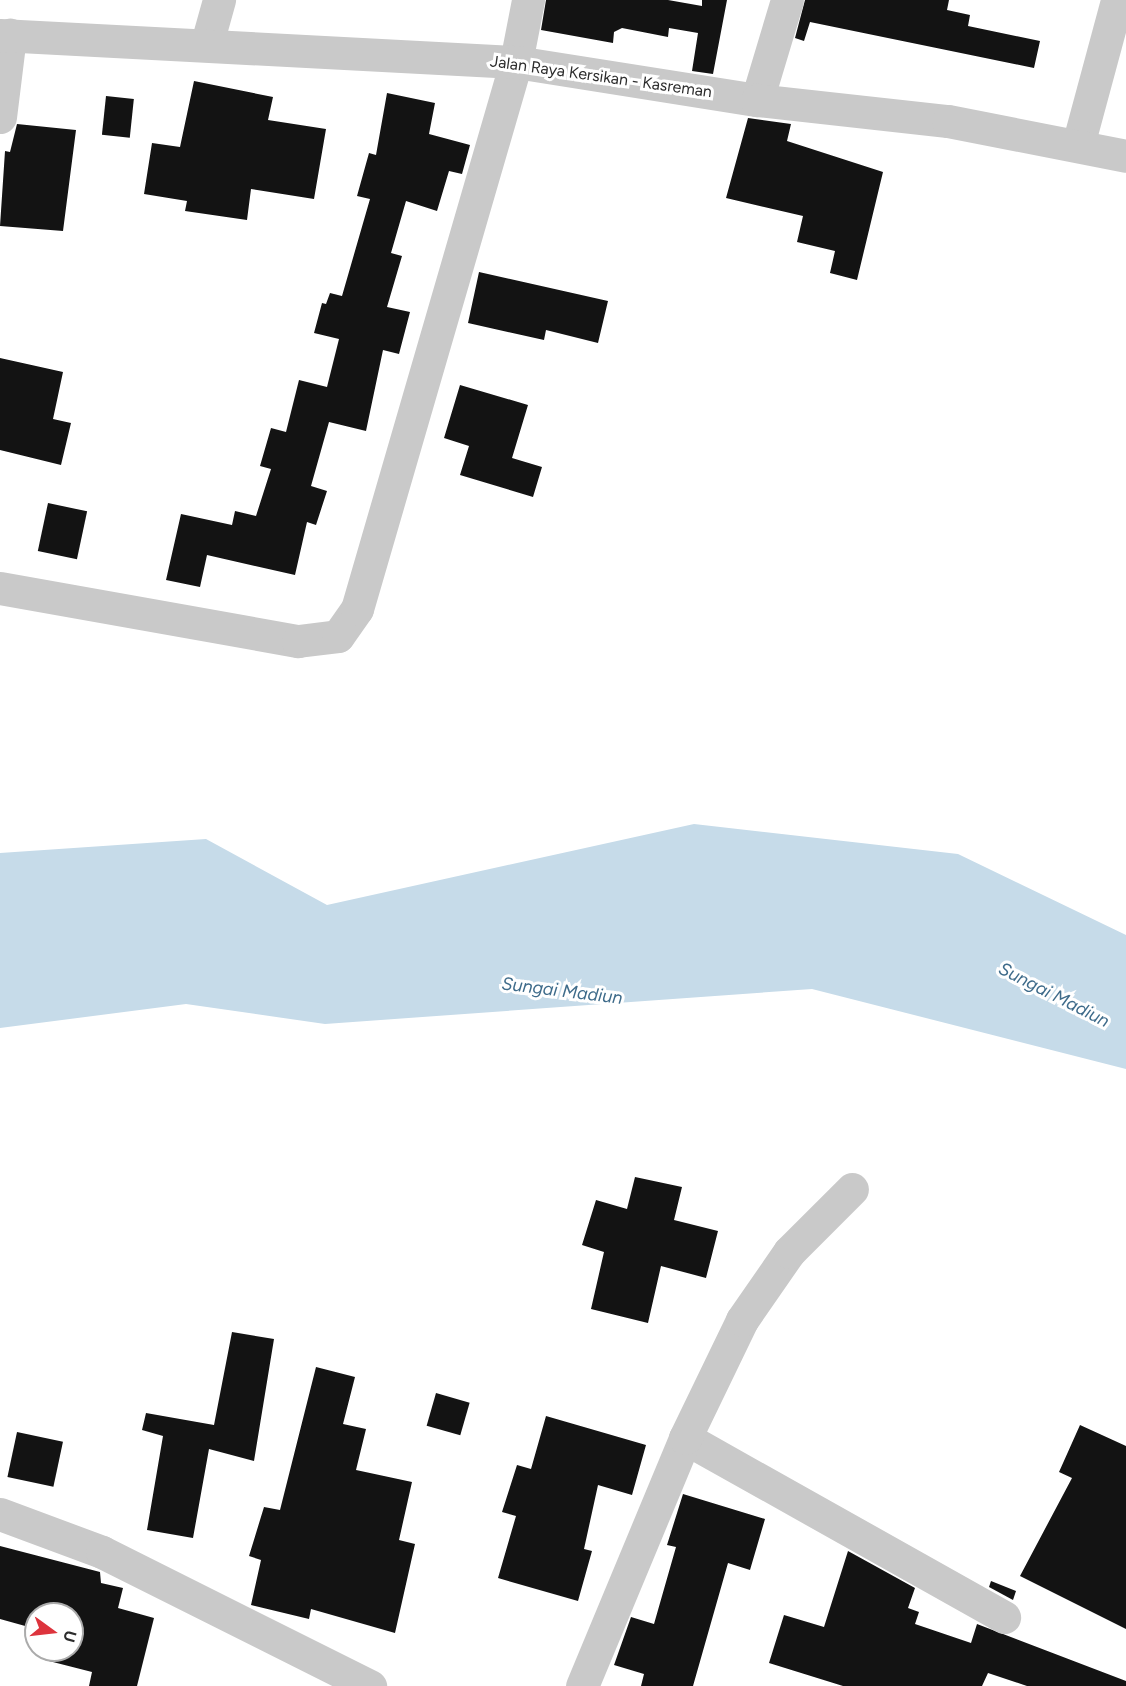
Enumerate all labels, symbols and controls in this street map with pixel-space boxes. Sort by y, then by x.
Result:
street label: Jalan Raya Kersikan - Kasreman [489,52,713,102]
water label: Sungai Madiun [995,958,1113,1032]
water label: Sungai Madiun [500,973,624,1009]
north arrow [24,1602,84,1662]
text: U [59,1628,81,1644]

